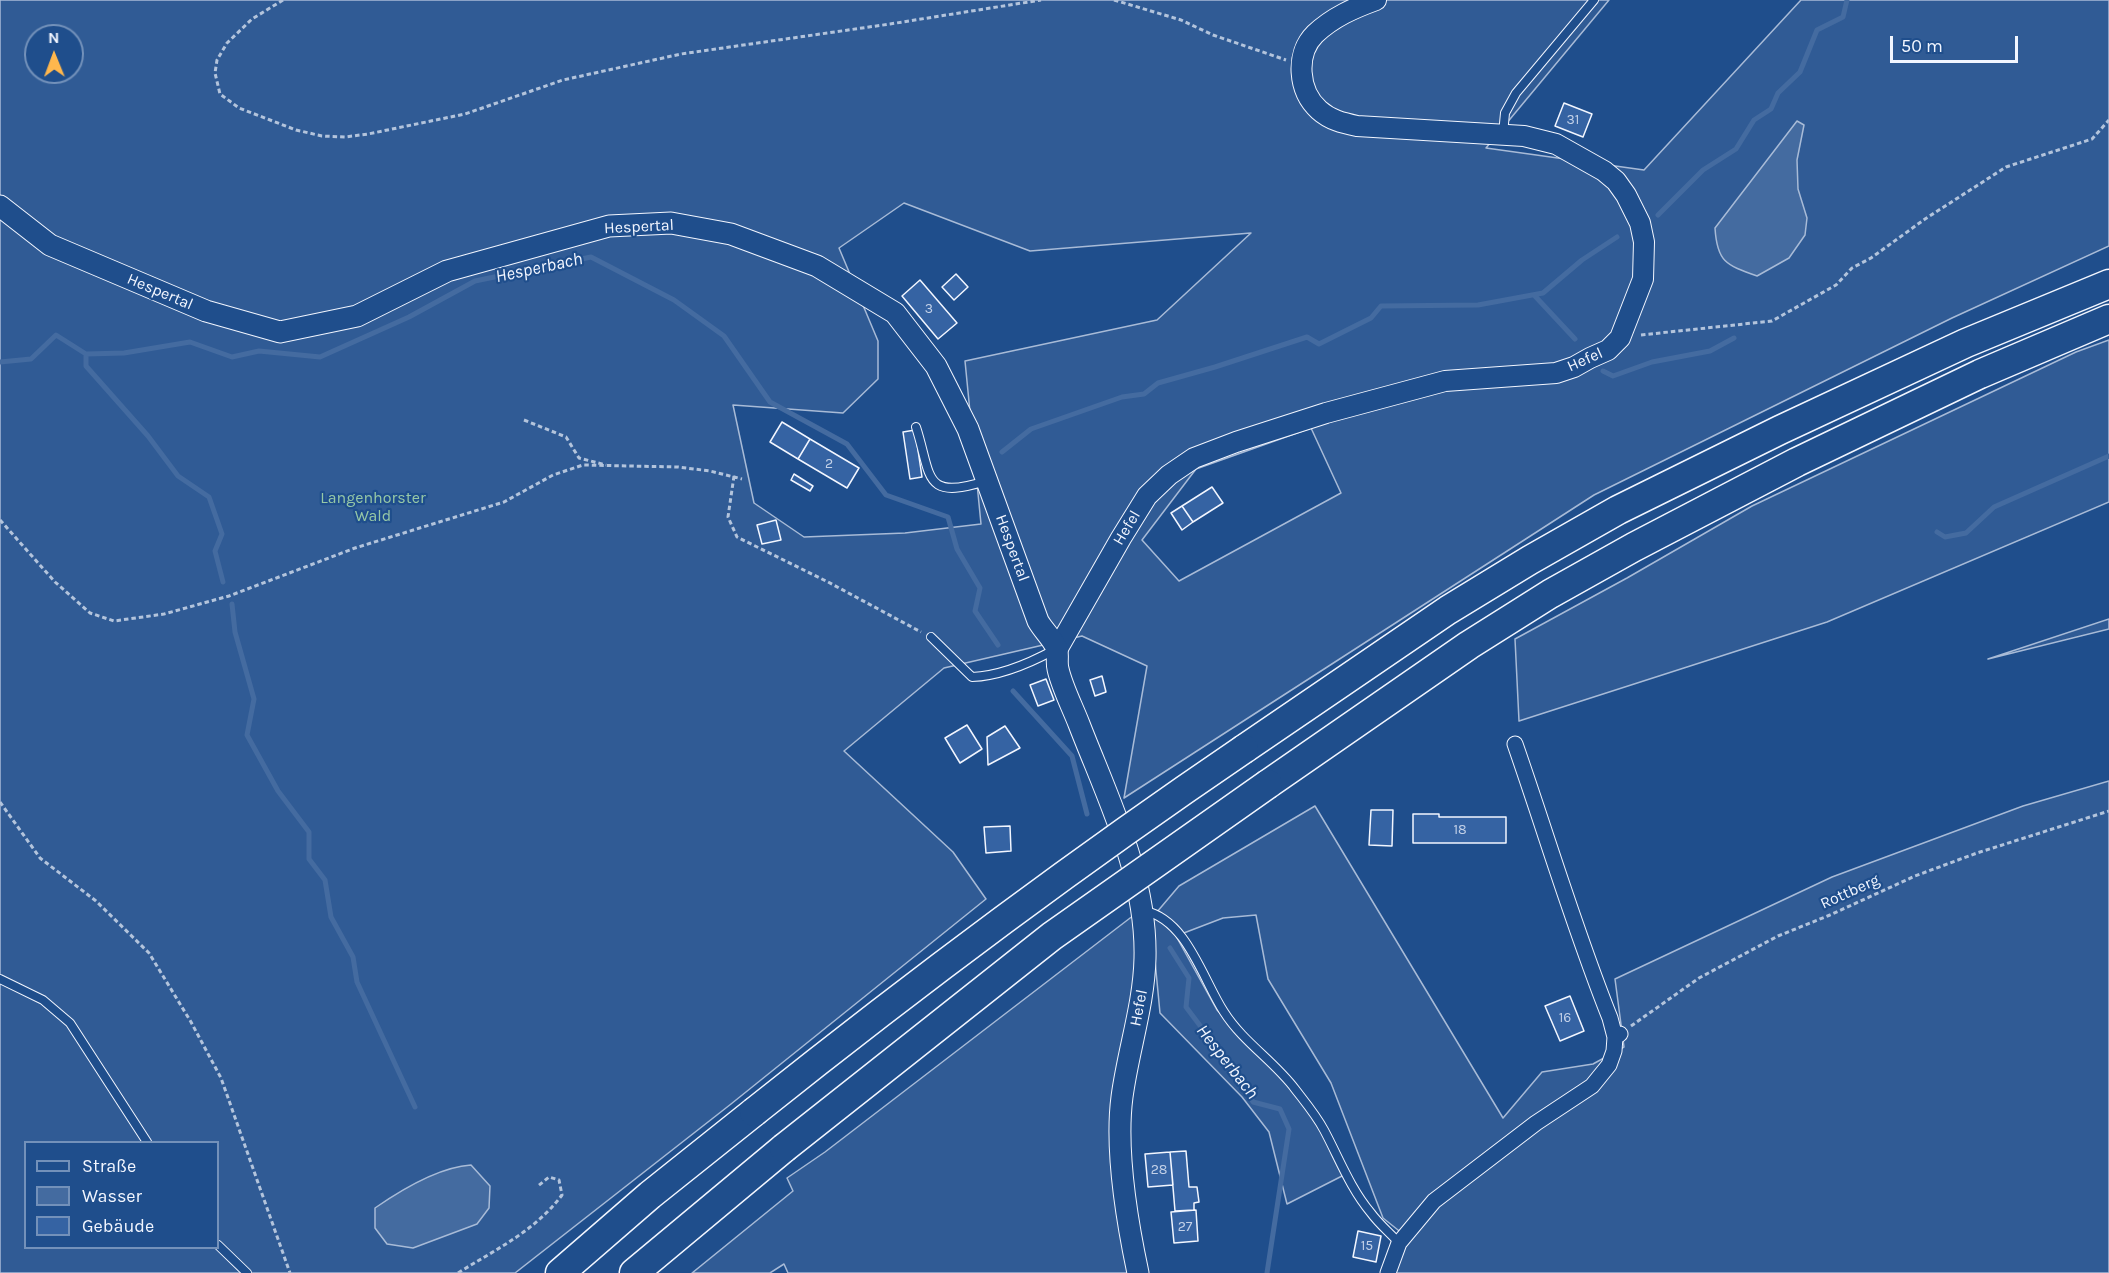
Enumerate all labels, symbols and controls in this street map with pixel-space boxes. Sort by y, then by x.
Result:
north arrow [24,24,84,84]
scale bar [1893,24,2020,62]
text: N [48,28,60,47]
text: 50 m [1901,35,1943,57]
house number: 31 [1567,112,1579,128]
street label: Hespertal [604,216,674,238]
water label: Hesperbach [493,248,585,288]
street label: Hespertal [124,269,196,315]
house number: 3 [925,301,933,317]
street label: Hefel [1564,344,1606,376]
house number: 2 [825,456,833,472]
park label: Langenhorster Wald [320,488,426,526]
street label: Hefel [1109,507,1145,549]
street label: Hespertal [991,512,1033,584]
house number: 18 [1453,822,1467,838]
street label: Rottberg [1817,870,1883,914]
street label: Hefel [1126,988,1152,1028]
house number: 16 [1559,1010,1571,1026]
water label: Hesperbach [1191,1020,1263,1104]
legend [24,1141,219,1249]
text: Straße [82,1155,136,1177]
house number: 28 [1151,1162,1167,1178]
text: Wasser [82,1185,142,1207]
text: Gebäude [82,1215,154,1237]
house number: 27 [1178,1219,1192,1235]
house number: 15 [1361,1238,1373,1254]

